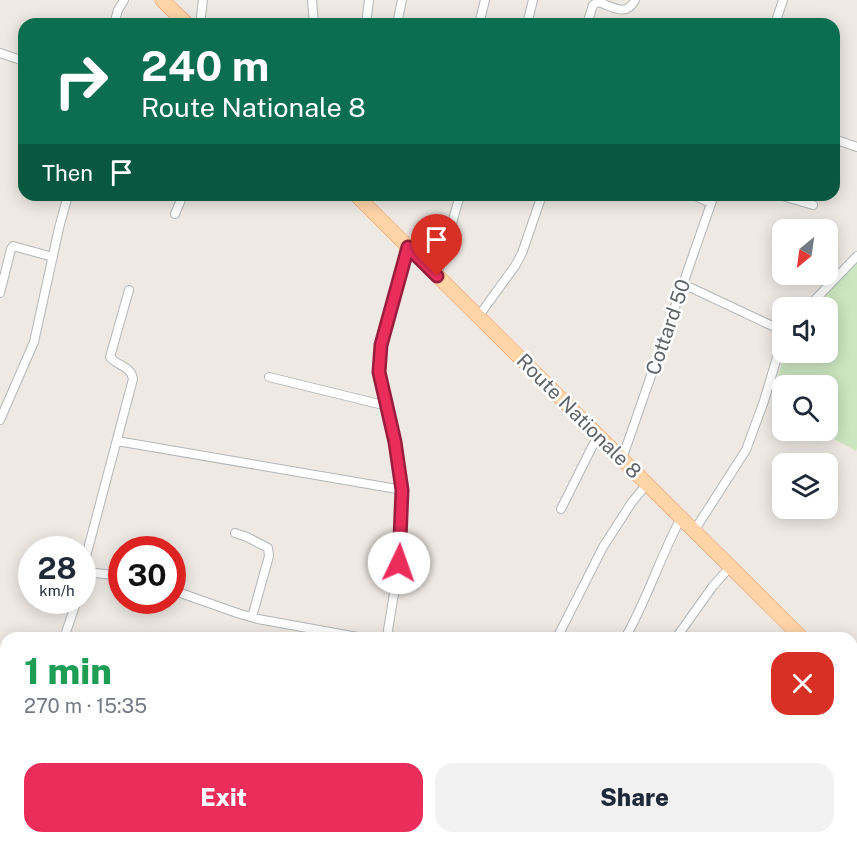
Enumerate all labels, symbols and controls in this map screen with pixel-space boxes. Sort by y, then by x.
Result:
text: 240 m [141,41,269,90]
icon: right [42,42,120,120]
text: Route Nationale 8 [141,91,366,123]
icon: arrive [105,156,138,189]
text: Then [42,160,93,186]
pin [411,214,462,276]
north arrow [772,219,838,285]
map controls [772,219,838,519]
icon: arrive [420,223,453,256]
street label: Cottard 50 [640,276,696,378]
button: sound [772,297,838,363]
street label: Route Nationale 8 [512,349,646,483]
button: search [772,375,838,441]
button: layers [772,453,838,519]
position arrow [367,531,431,595]
speed limit sign: 30 [108,536,186,614]
text: 28 [37,550,77,586]
text: km/h [39,582,75,599]
text: 1 min [24,650,112,692]
button: close [771,652,834,715]
text: 270 m · 15:35 [24,694,147,718]
button: Exit [24,763,423,832]
button: Share [435,763,834,832]

